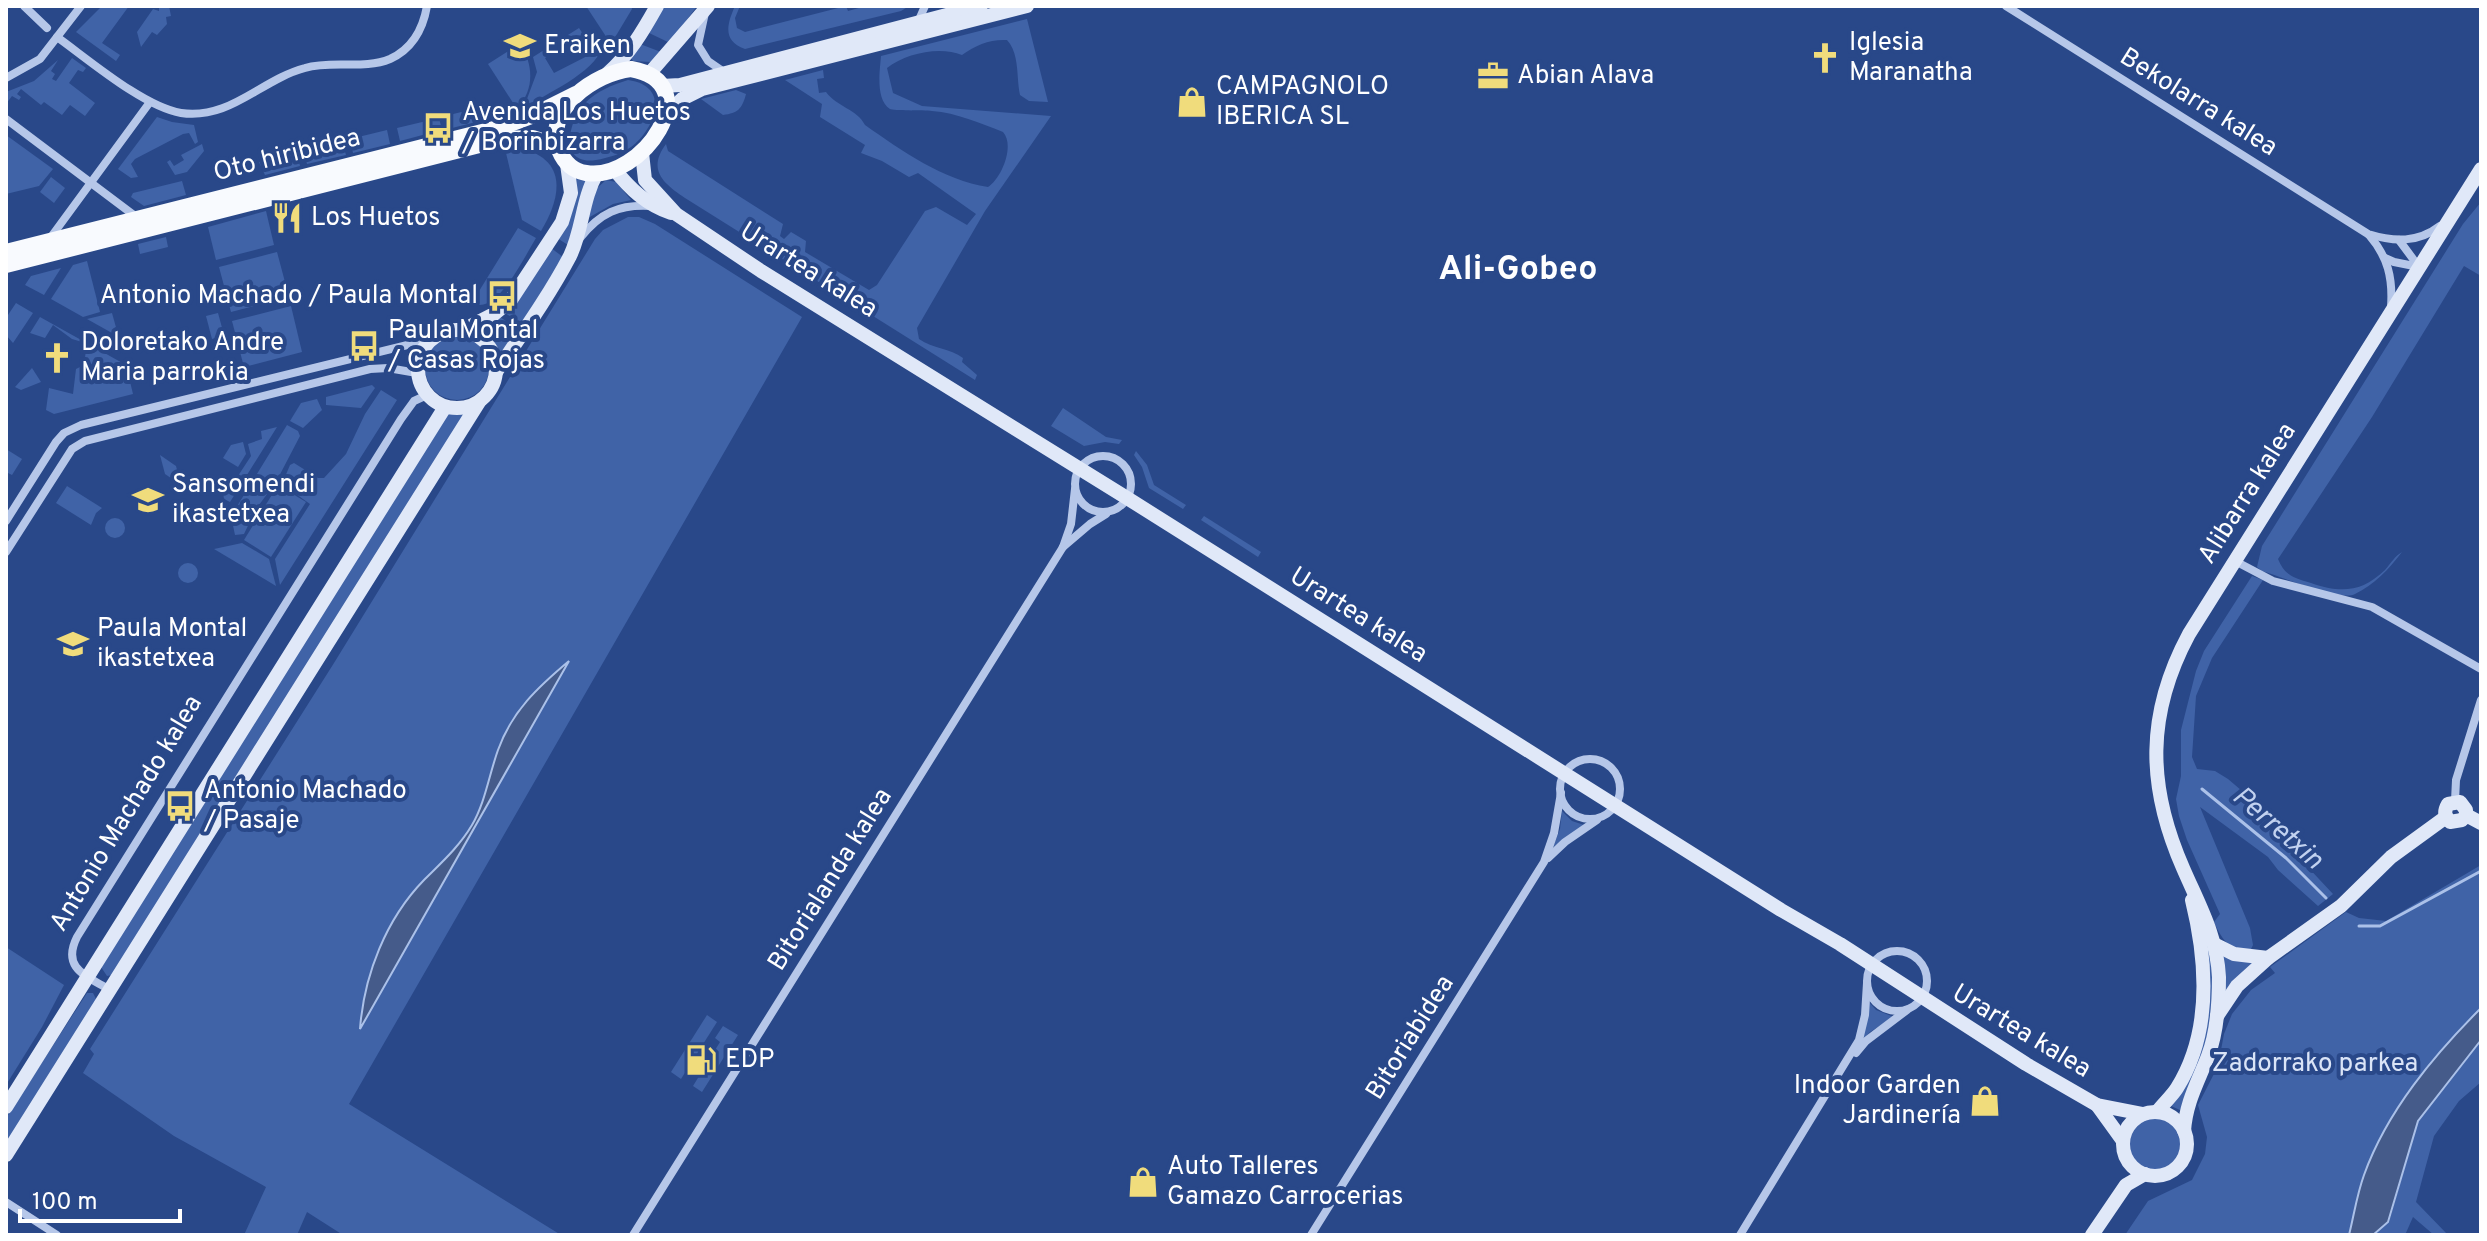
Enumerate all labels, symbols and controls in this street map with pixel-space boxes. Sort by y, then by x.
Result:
place label: Iglesia Maranatha [1849,27,1973,90]
school or university icon: Eraiken [503,29,537,63]
place label: Eraiken [544,30,631,63]
church icon: Iglesia Maranatha [1808,41,1842,75]
street label: Bekolarra kalea [2113,41,2283,165]
office icon: Abian Alava [1476,59,1510,93]
place label: Abian Alava [1517,60,1654,93]
place label: CAMPAGNOLO IBERICA SL [1216,71,1389,134]
shop icon: CAMPAGNOLO IBERICA SL [1175,85,1209,119]
place label: Avenida Los Huetos / Borinbizarra [461,97,691,160]
bus stop icon: Avenida Los Huetos / Borinbizarra [421,111,455,145]
street label: Oto hiribidea [210,122,364,190]
restaurant icon: Los Huetos [270,201,304,235]
place label: Los Huetos [311,202,441,235]
street label: Urartea kalea [733,216,883,326]
district label: Ali-Gobeo [1438,249,1598,292]
bus stop icon: Antonio Machado / Paula Montal [485,279,519,313]
place label: Antonio Machado / Paula Montal [100,280,478,313]
place label: Paula Montal / Casas Rojas [387,315,545,378]
place label: Doloretako Andre Maria parrokia [81,327,284,390]
bus stop icon: Paula Montal / Casas Rojas [347,329,381,363]
church icon: Doloretako Andre Maria parrokia [40,341,74,375]
street label: Alibarra kalea [2191,417,2305,571]
place label: Sansomendi ikastetxea [172,469,315,532]
school or university icon: Sansomendi ikastetxea [131,483,165,517]
street label: Urartea kalea [1283,561,1433,671]
place label: Paula Montal ikastetxea [97,613,247,676]
school or university icon: Paula Montal ikastetxea [56,627,90,661]
street label: Antonio Machado kalea [43,690,211,938]
place label: Antonio Machado / Pasaje [203,775,407,838]
water label: Perretxin [2224,779,2330,879]
street label: Bitorialanda kalea [762,783,900,977]
bus stop icon: Antonio Machado / Pasaje [163,789,197,823]
street label: Bitoriabidea [1360,969,1462,1107]
street label: Urartea kalea [1945,978,2097,1086]
fuel station icon: EDP [684,1043,718,1077]
place label: EDP [725,1044,774,1077]
park label: Zadorrako parkea [2212,1048,2418,1081]
place label: Indoor Garden Jardinería [1794,1070,1961,1133]
shop icon: Indoor Garden Jardinería [1968,1084,2002,1118]
place label: Auto Talleres Gamazo Carrocerias [1167,1151,1403,1214]
shop icon: Auto Talleres Gamazo Carrocerias [1126,1165,1160,1199]
scale bar [20,1173,180,1223]
text: 100 m [32,1188,98,1218]

